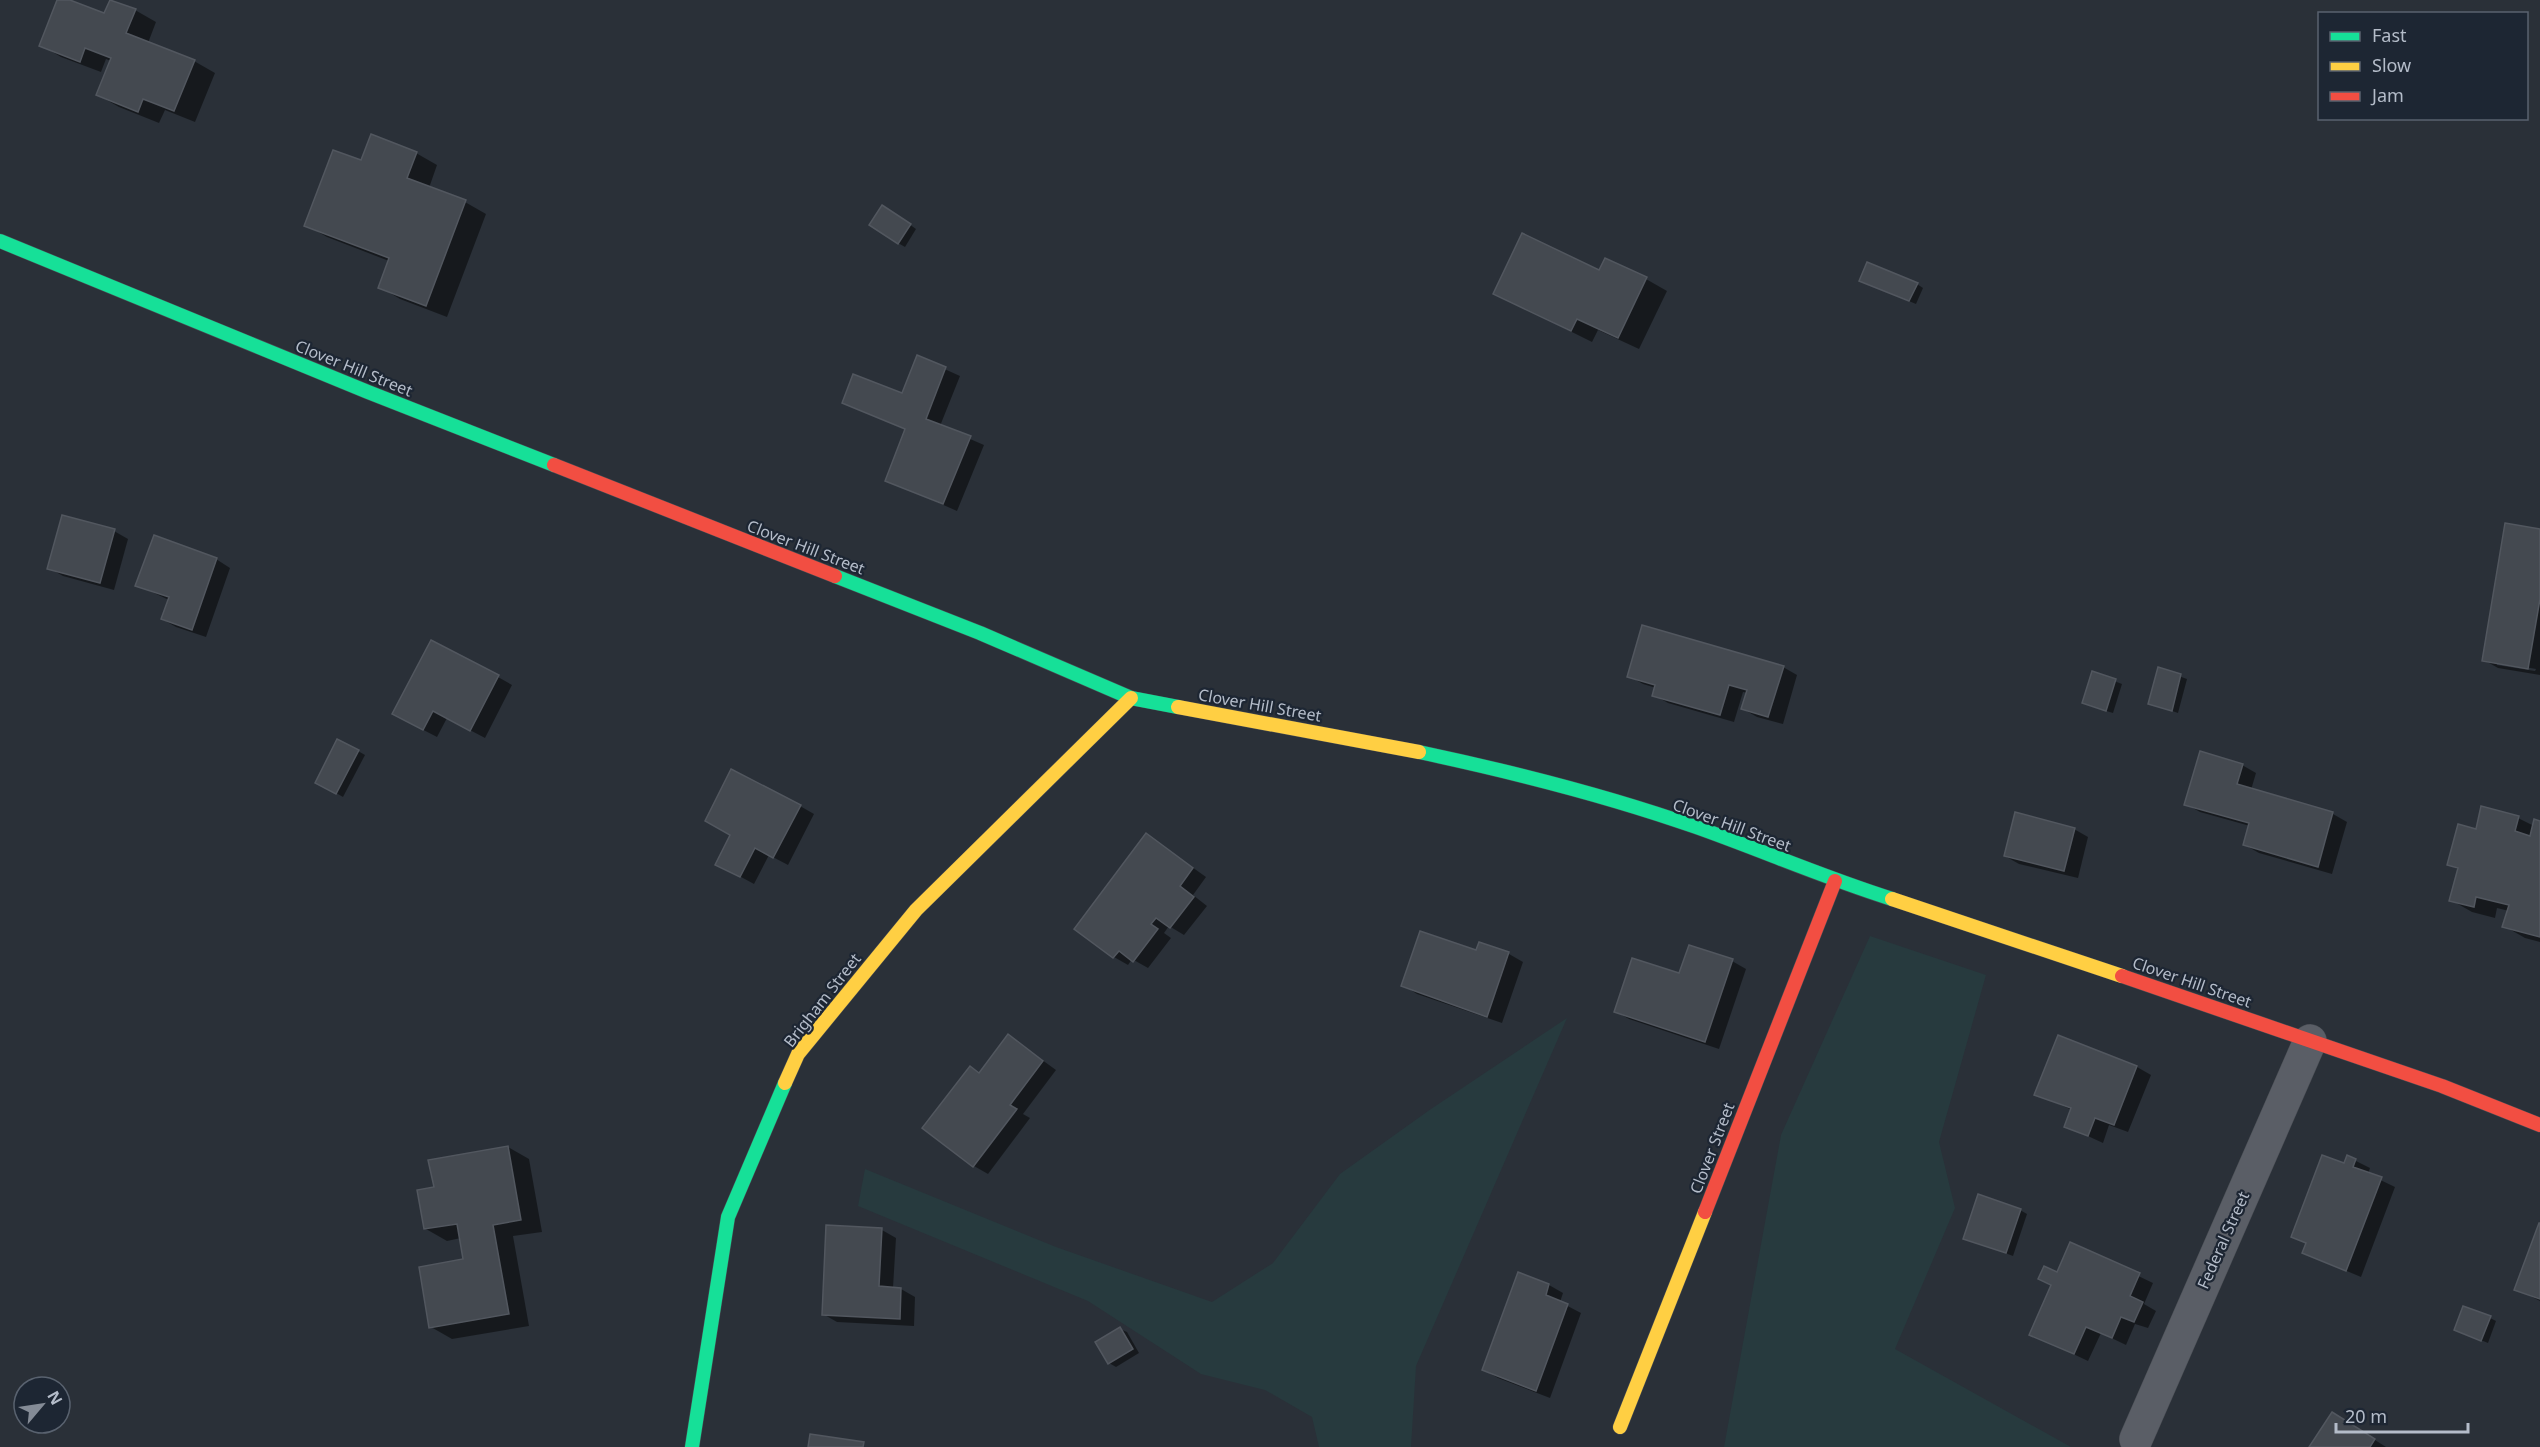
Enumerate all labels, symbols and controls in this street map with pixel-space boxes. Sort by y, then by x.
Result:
legend [2318,12,2528,120]
text: Fast [2372,23,2407,47]
text: Slow [2372,53,2411,77]
text: Jam [2370,83,2404,107]
street label: Clover Hill Street [292,334,416,402]
street label: Clover Hill Street [744,514,868,580]
street label: Clover Hill Street [1197,683,1323,727]
street label: Clover Hill Street [1670,793,1795,857]
street label: Brigham Street [778,948,866,1052]
street label: Clover Hill Street [2130,951,2255,1013]
street label: Clover Street [1684,1099,1740,1197]
street label: Federal Street [2192,1188,2254,1292]
north arrow [12,1375,72,1435]
text: N [42,1387,68,1409]
scale bar [2336,1396,2468,1434]
text: 20 m [2345,1404,2387,1428]

